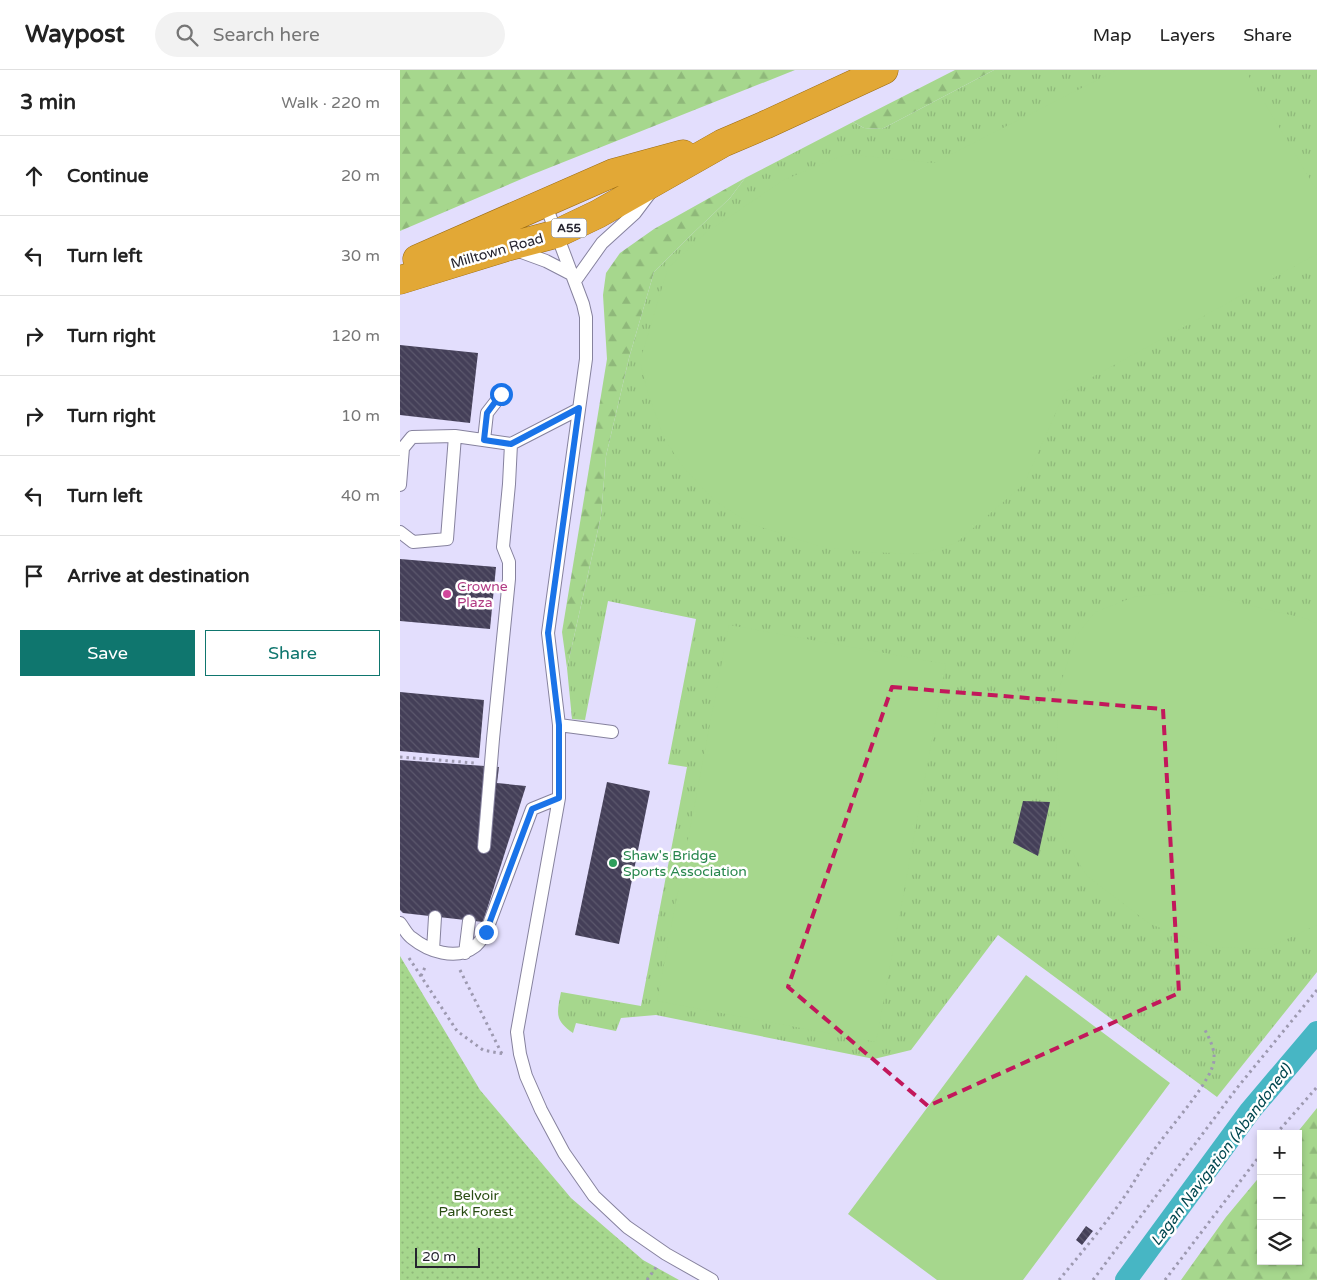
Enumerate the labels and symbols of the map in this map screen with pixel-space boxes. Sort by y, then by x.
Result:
road number: A55 [552,218,586,238]
street label: Milltown Road [449,230,545,272]
route start [490,383,513,406]
place label: Crowne Plaza [457,578,508,611]
marker: Crowne Plaza [441,588,453,600]
place label: Shaw's Bridge Sports Association [623,847,747,880]
marker: Shaw's Bridge Sports Association [607,857,619,869]
route end [475,921,498,944]
water label: Lagan Navigation (Abandoned) [1147,1060,1296,1249]
park label: Belvoir Park Forest [438,1187,514,1220]
scale bar [415,1245,480,1268]

